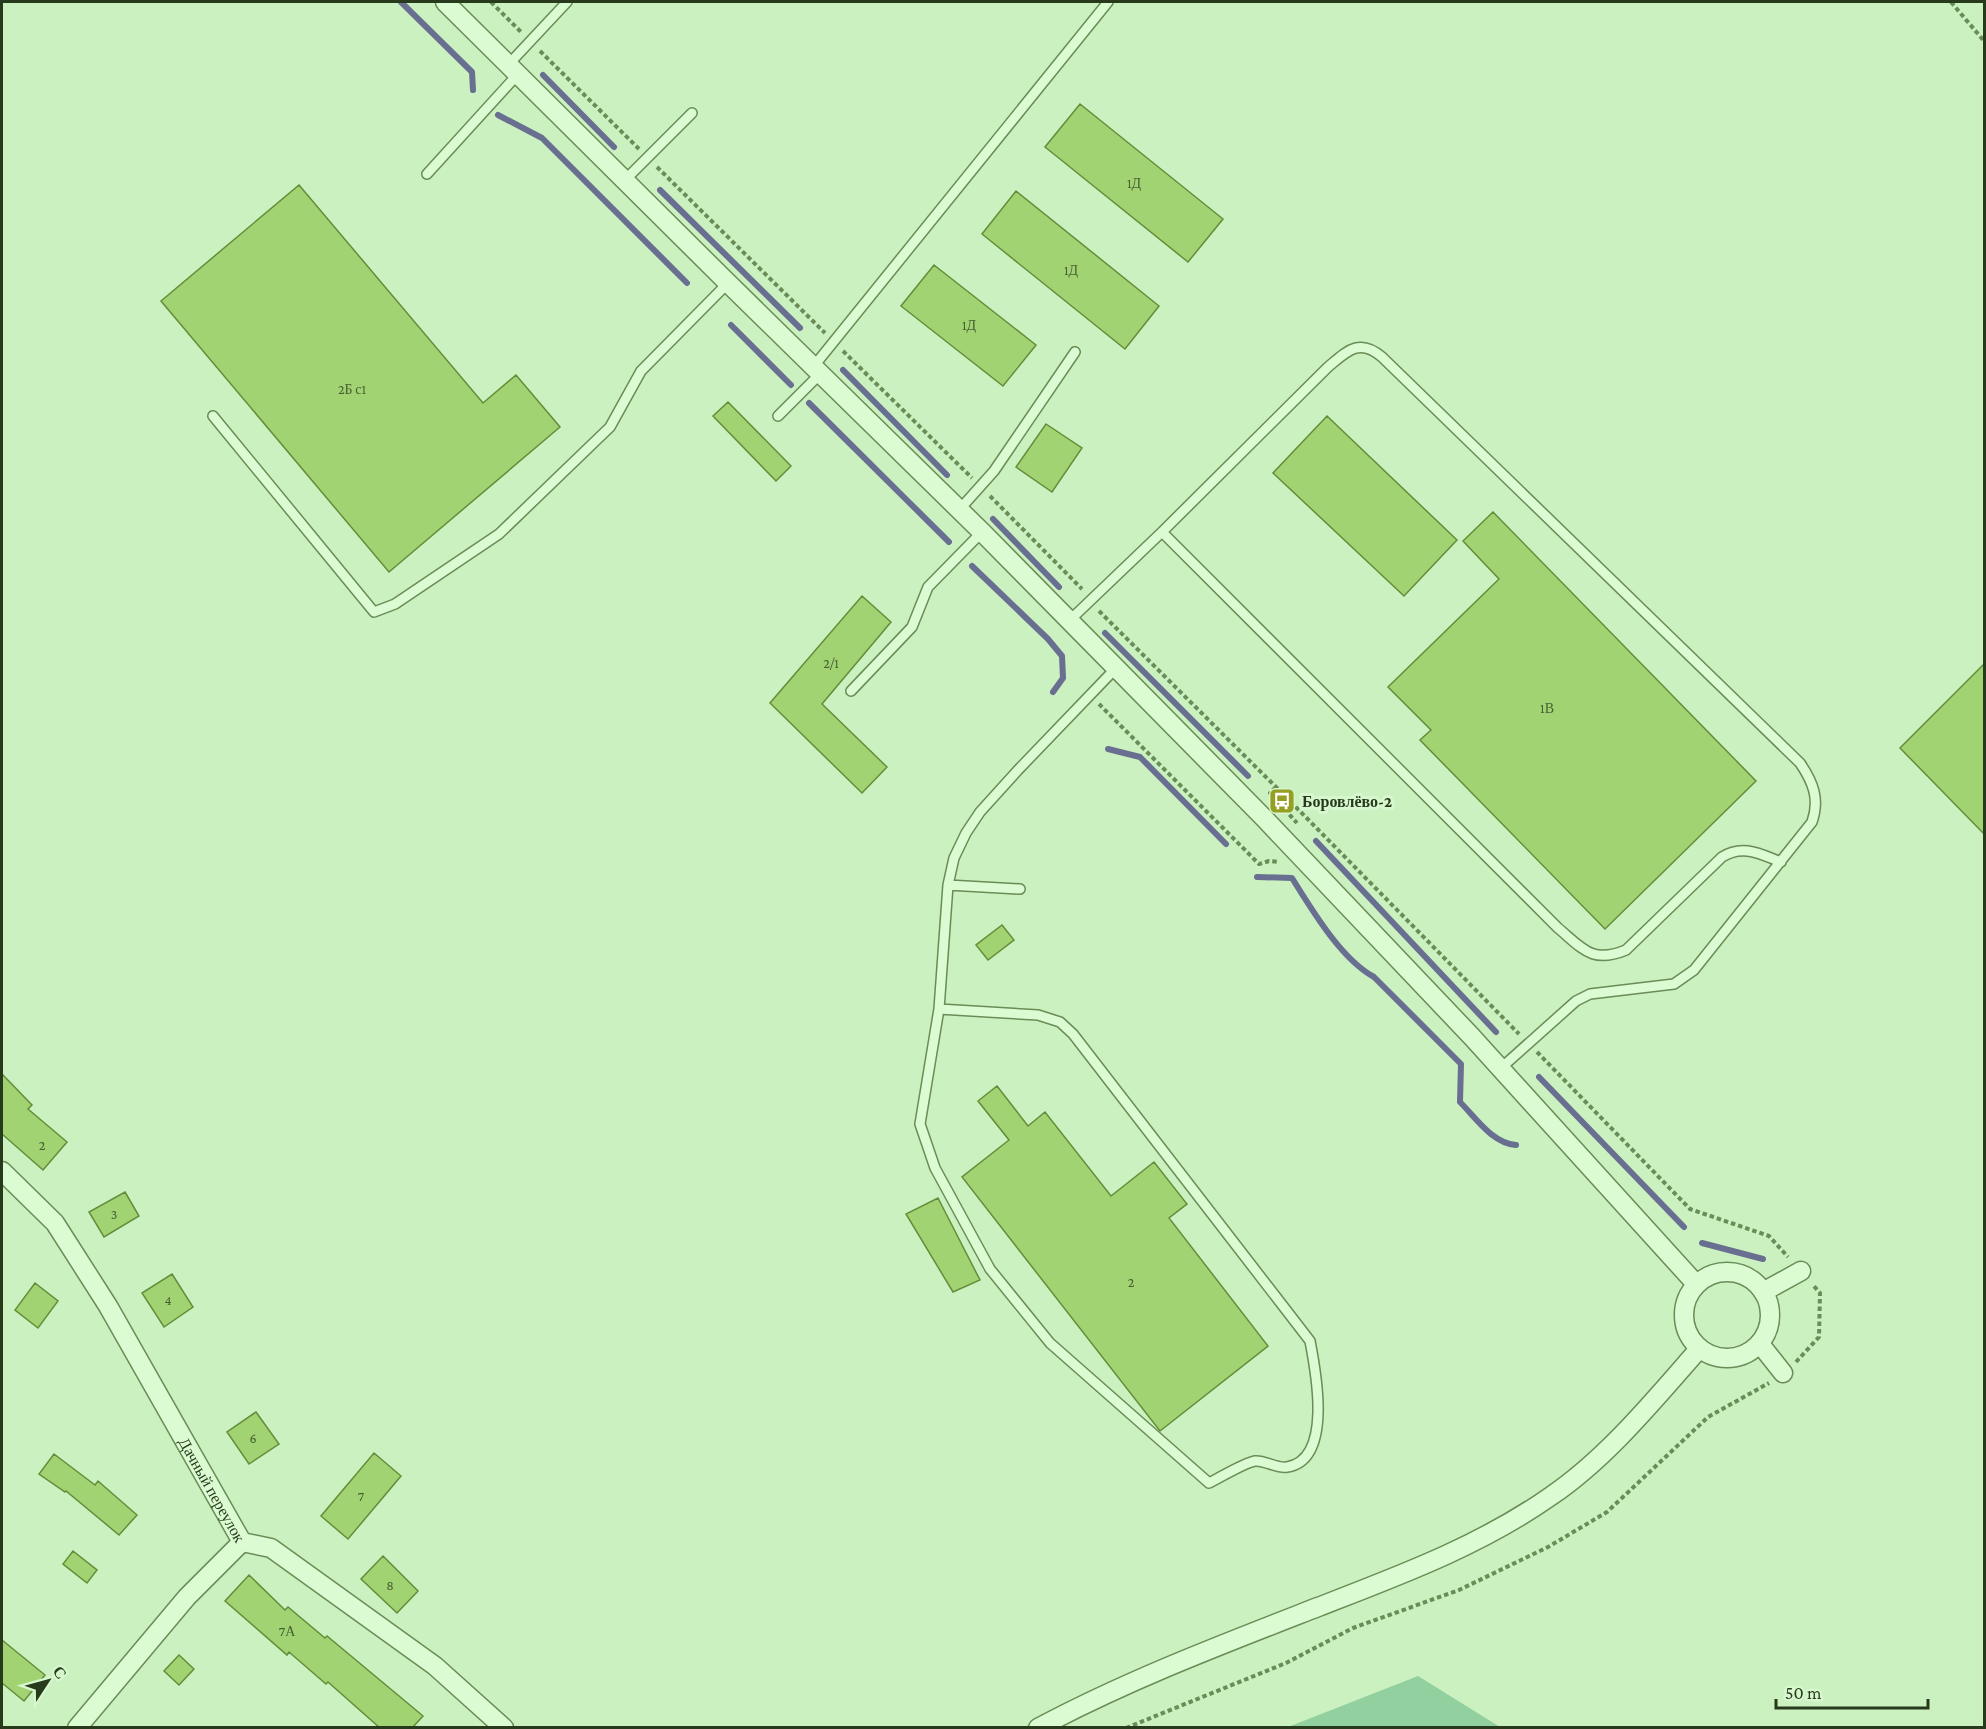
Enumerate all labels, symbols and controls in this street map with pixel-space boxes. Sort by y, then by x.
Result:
house number: 1Д [1127,175,1142,191]
house number: 1Д [1064,262,1079,278]
house number: 1Д [962,317,977,333]
house number: 2Б с1 [338,381,366,397]
house number: 2/1 [823,655,839,671]
house number: 1В [1540,700,1554,716]
bus stop icon: Боровлёво-2 [1267,786,1297,816]
place label: Боровлёво-2 [1302,793,1392,811]
house number: 2 [39,1137,46,1153]
house number: 3 [111,1206,117,1222]
house number: 2 [1128,1274,1135,1290]
house number: 4 [164,1292,172,1308]
house number: 6 [249,1430,257,1446]
street label: Дачный переулок [175,1434,249,1545]
house number: 7 [358,1488,365,1504]
house number: 8 [386,1577,394,1593]
house number: 7А [279,1623,296,1639]
north arrow [18,1651,78,1711]
text: С [49,1663,70,1682]
scale bar [1776,1672,1928,1710]
text: 50 m [1785,1683,1822,1703]

